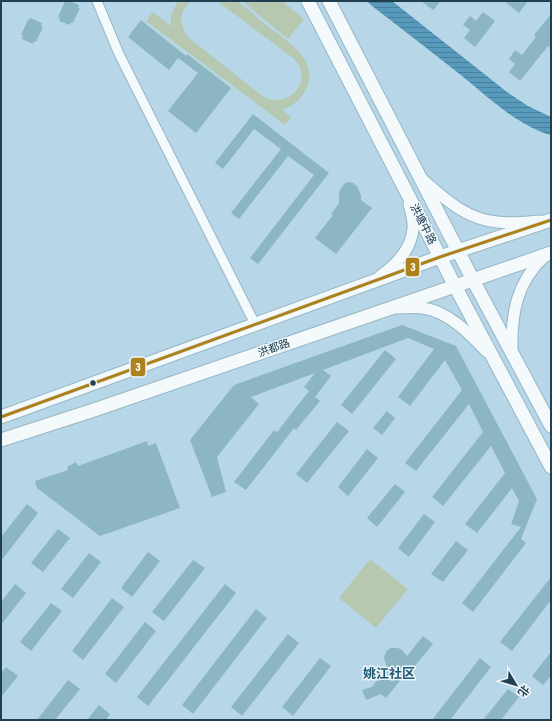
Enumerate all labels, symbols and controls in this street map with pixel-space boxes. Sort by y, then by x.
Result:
street label: 洪塘中路 [407,201,439,247]
line badge: 3 [405,257,420,277]
text: 3 [410,261,416,274]
street label: 洪都路 [256,336,292,360]
line badge: 3 [130,357,146,377]
text: 3 [135,361,141,374]
unlabelled marker [88,378,98,388]
north arrow [496,665,536,705]
district label: 姚江社区 [363,666,415,681]
text: 北 [515,683,532,699]

